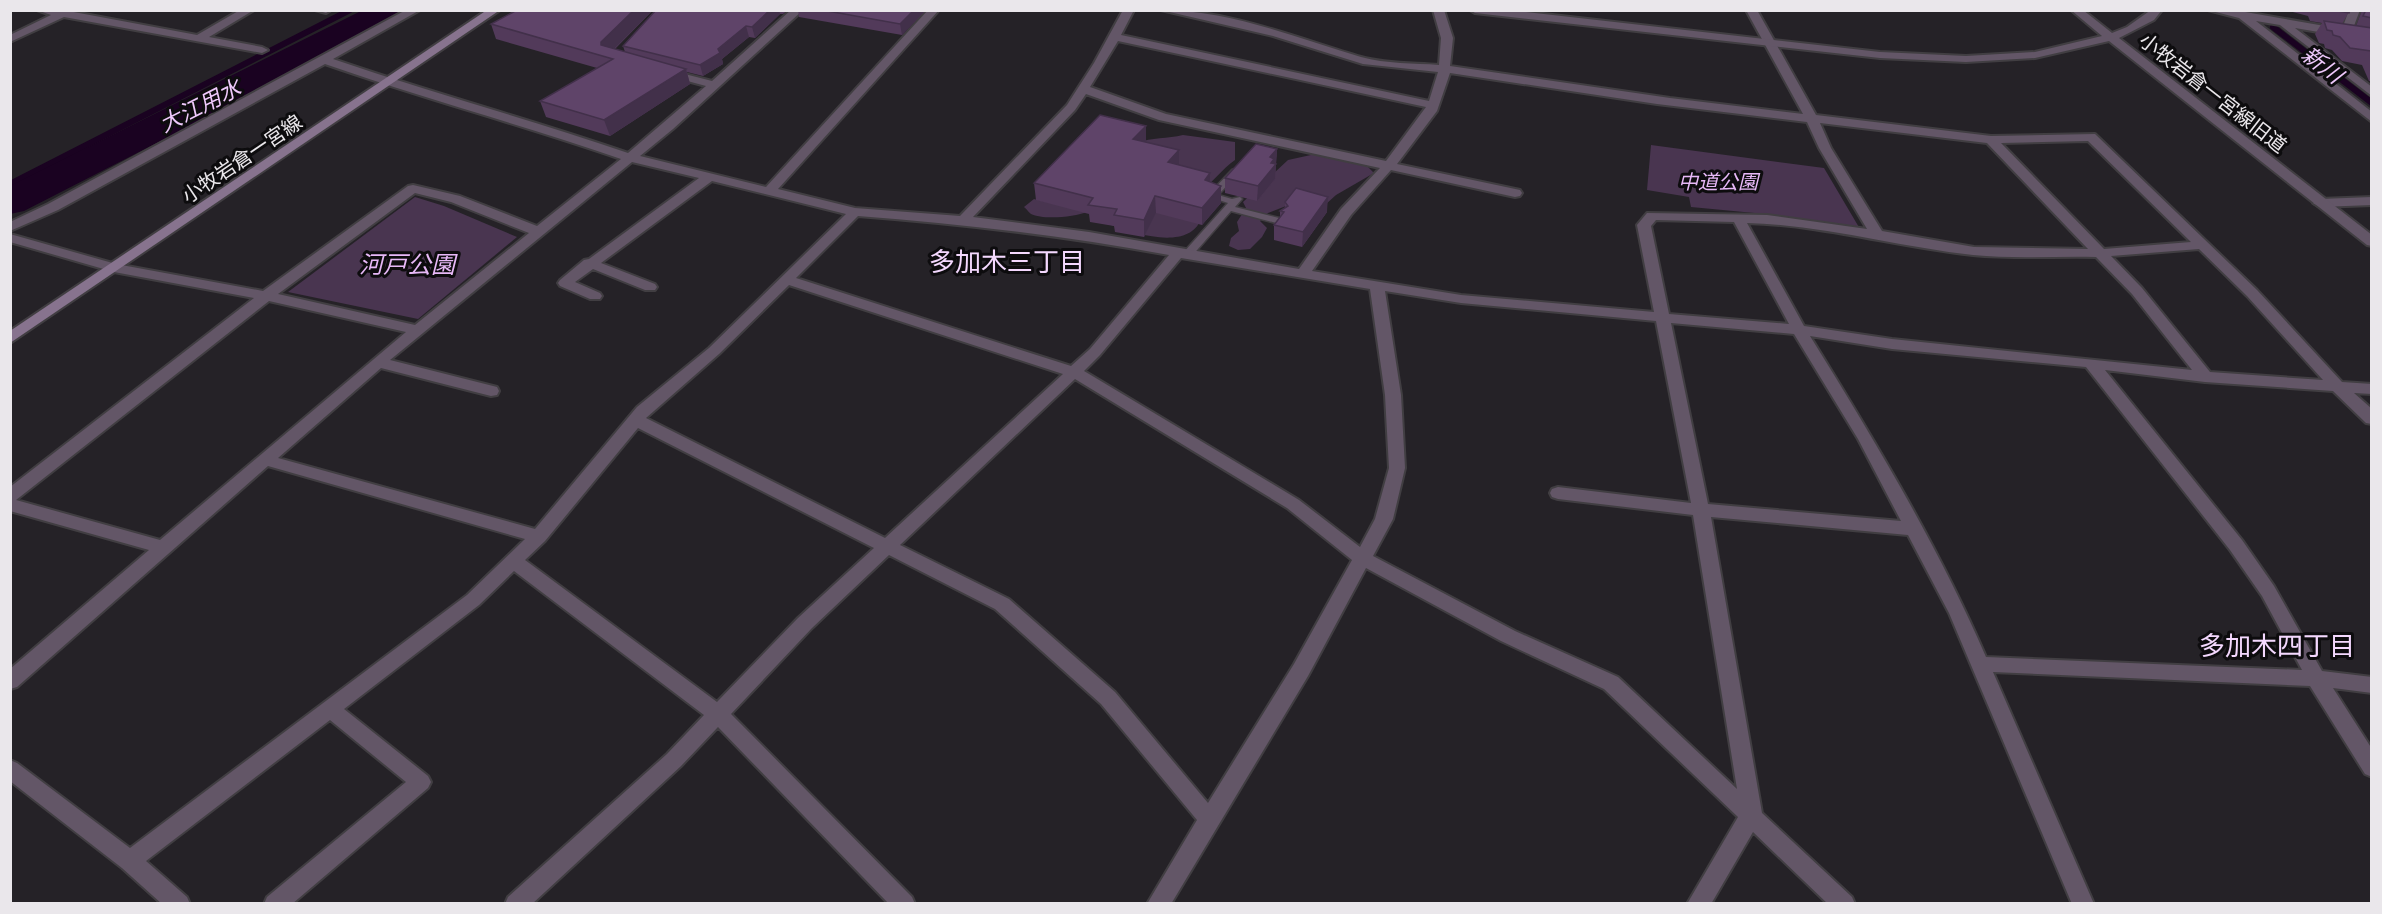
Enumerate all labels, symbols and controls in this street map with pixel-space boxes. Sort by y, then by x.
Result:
street label: 小牧岩倉一宮線旧道 [2135,28,2291,158]
water label: 新川 [2296,41,2349,90]
water label: 大江用水 [155,73,247,138]
street label: 小牧岩倉一宮線 [177,110,307,208]
park label: 中道公園 [1678,170,1761,194]
district label: 多加木三丁目 [929,246,1085,278]
park label: 河戸公園 [359,250,458,279]
district label: 多加木四丁目 [2199,630,2355,662]

